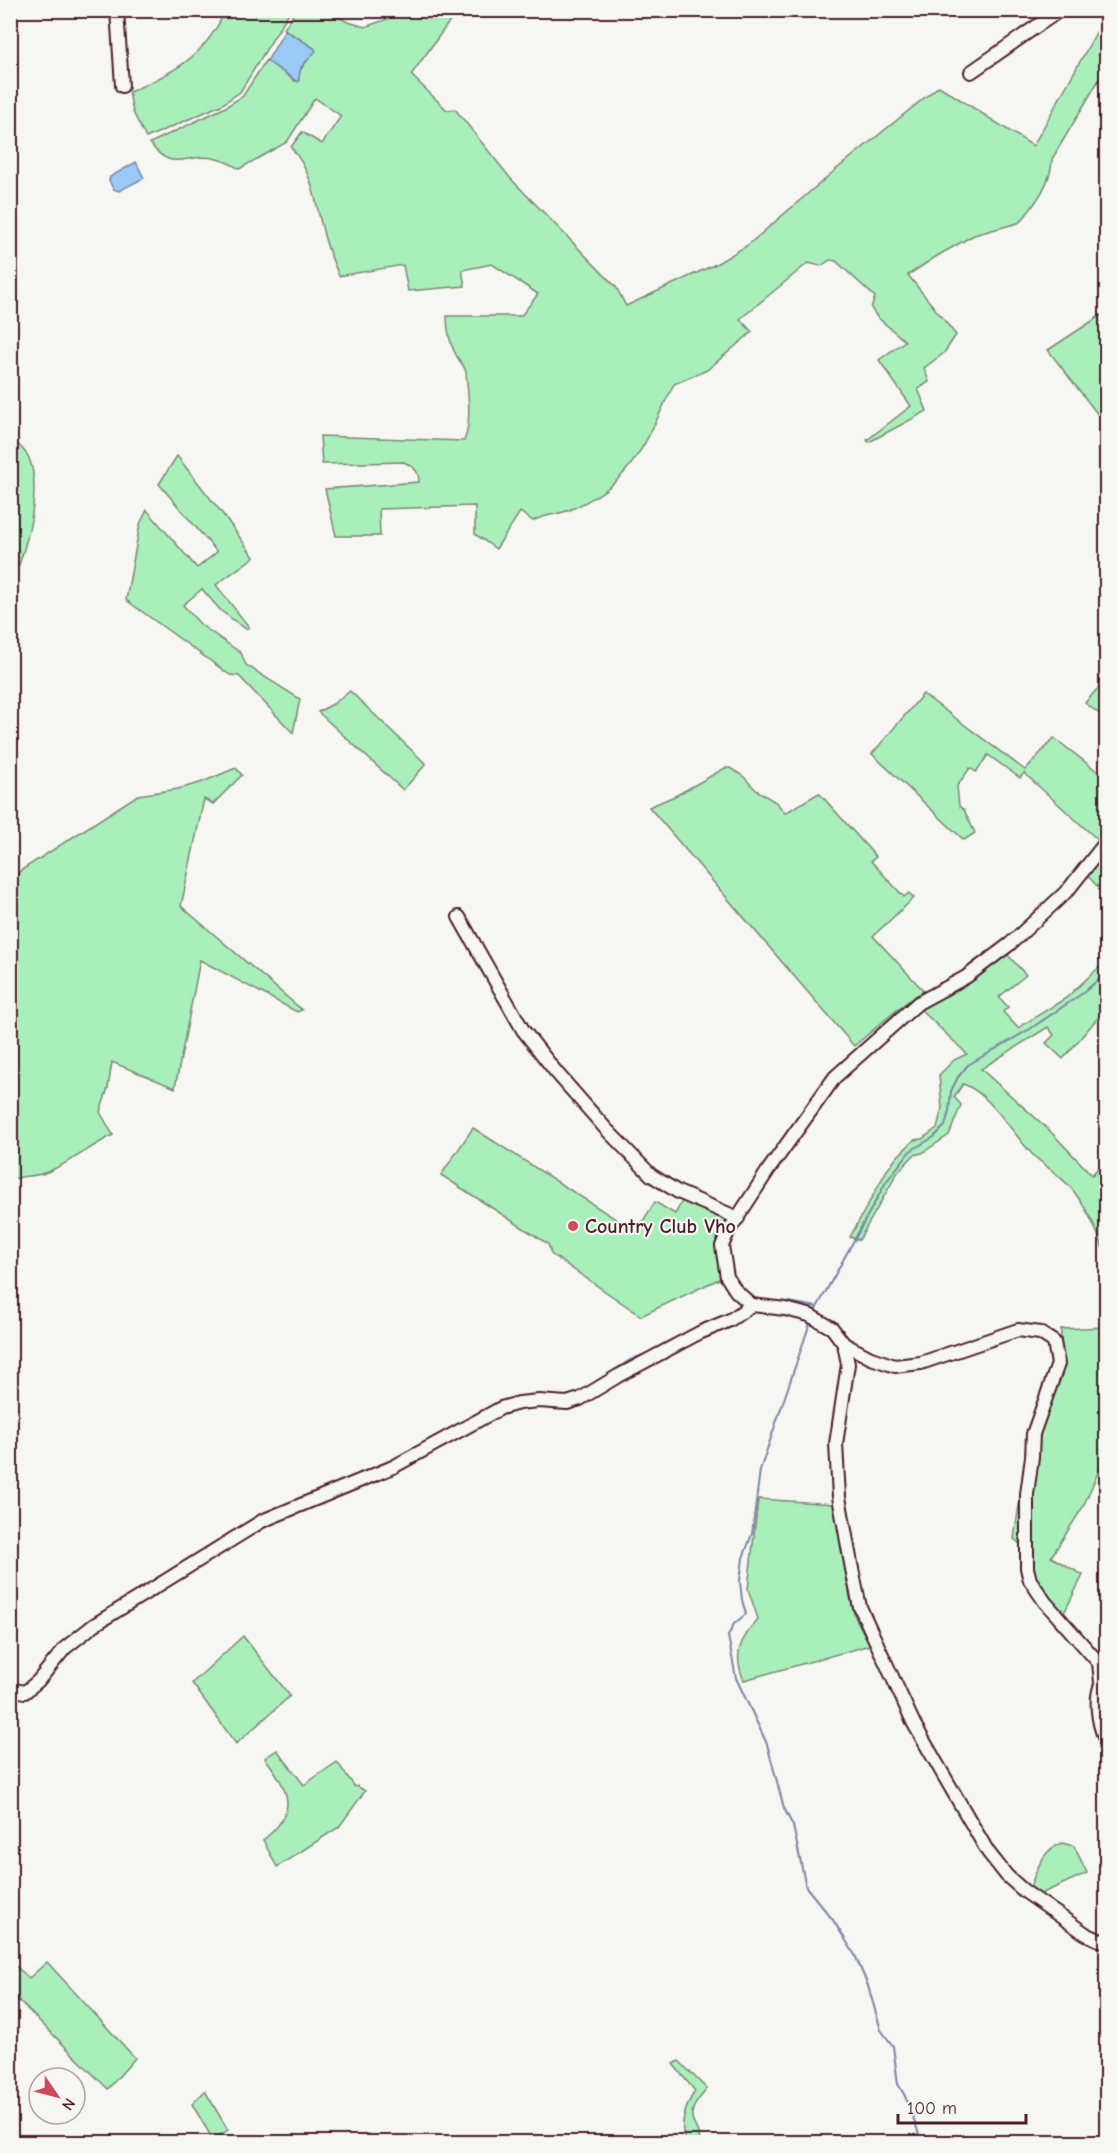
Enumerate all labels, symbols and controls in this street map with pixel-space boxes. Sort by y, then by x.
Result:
place label: Country Club Vho [585,1215,736,1238]
marker: Country Club Vho [566,1219,580,1233]
north arrow [27,2066,87,2126]
scale bar [898,2087,1026,2125]
text: N [58,2095,79,2113]
text: 100 m [907,2098,957,2119]

